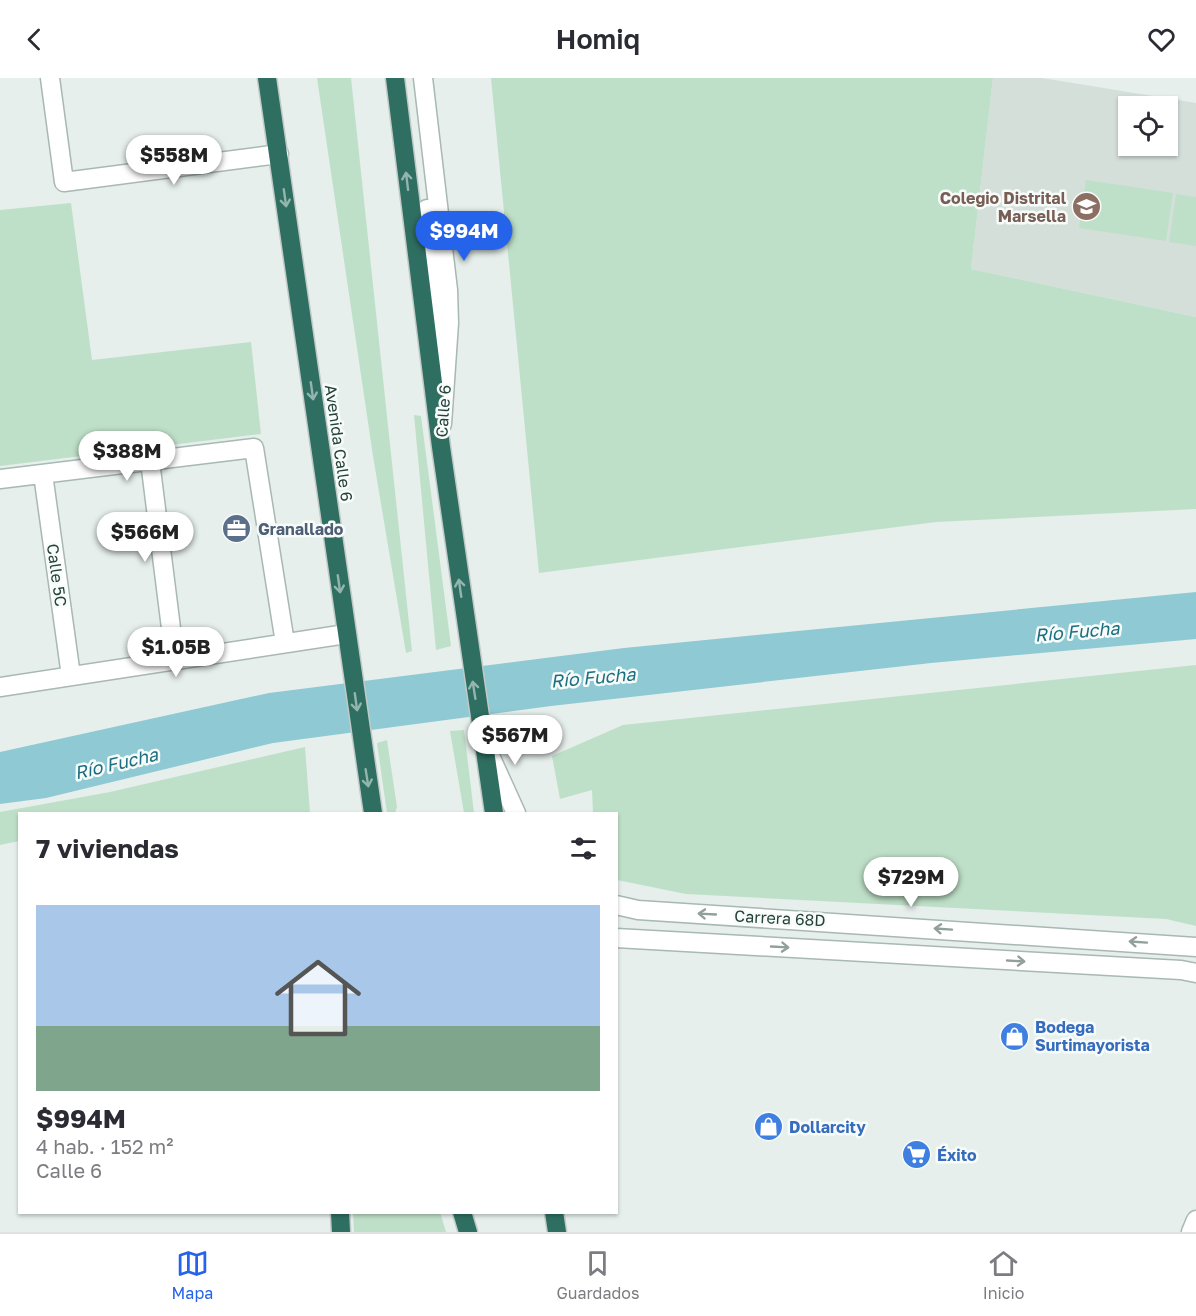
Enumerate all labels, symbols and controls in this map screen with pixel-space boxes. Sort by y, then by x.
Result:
icon: back [18,23,51,56]
text: Homiq [556,23,640,55]
icon: heart [1145,23,1178,56]
map controls [1118,96,1178,156]
button: locate [1118,96,1178,156]
pin: $558M [132,135,216,186]
text: $558M [140,142,208,166]
one-way arrow [402,171,413,191]
one-way arrow [280,188,291,208]
place label: Colegio Distrital Marsella [940,188,1067,226]
school or university icon: Colegio Distrital Marsella [1071,191,1103,223]
pin: $994M [422,211,506,262]
text: $994M [429,218,499,242]
one-way arrow [307,381,318,401]
street label: Avenida Calle 6 [321,383,357,503]
street label: Calle 6 [431,384,455,438]
pin: $388M [85,431,169,482]
text: $388M [93,438,162,462]
pin: $566M [103,512,187,563]
office icon: Granallado [221,513,253,545]
text: $566M [111,519,179,543]
place label: Granallado [258,519,344,539]
street label: Calle 5C [43,542,71,608]
one-way arrow [334,574,345,594]
one-way arrow [454,579,465,599]
water label: Río Fucha [1034,616,1121,646]
pin: $1.05B [127,627,225,678]
text: $1.05B [141,634,211,658]
water label: Río Fucha [550,662,637,692]
one-way arrow [469,681,480,701]
one-way arrow [350,692,361,712]
pin: $567M [473,715,557,766]
text: $567M [482,722,549,746]
water label: Río Fucha [72,743,161,783]
one-way arrow [362,767,373,787]
icon: filters [567,832,600,865]
text: 7 viviendas [36,833,179,864]
pin: $729M [869,857,953,908]
text: $729M [878,864,945,888]
street label: Carrera 68D [734,906,826,930]
one-way arrow [697,908,717,919]
one-way arrow [934,923,954,934]
one-way arrow [1128,936,1148,947]
one-way arrow [769,942,789,953]
icon: home [264,944,372,1052]
one-way arrow [1006,955,1026,966]
place label: Bodega Surtimayorista [1035,1017,1150,1055]
shop icon: Bodega Surtimayorista [998,1020,1030,1052]
text: $994M [36,1103,126,1134]
shop icon: Dollarcity [752,1111,784,1143]
place label: Dollarcity [789,1117,866,1137]
text: 4 hab. · 152 m² [36,1134,174,1158]
supermarket icon: Éxito [900,1139,932,1171]
place label: Éxito [937,1145,977,1165]
text: Calle 6 [36,1158,102,1182]
tab: Mapa [172,1247,213,1303]
tab: Guardados [557,1247,639,1303]
tab: Inicio [983,1247,1024,1303]

